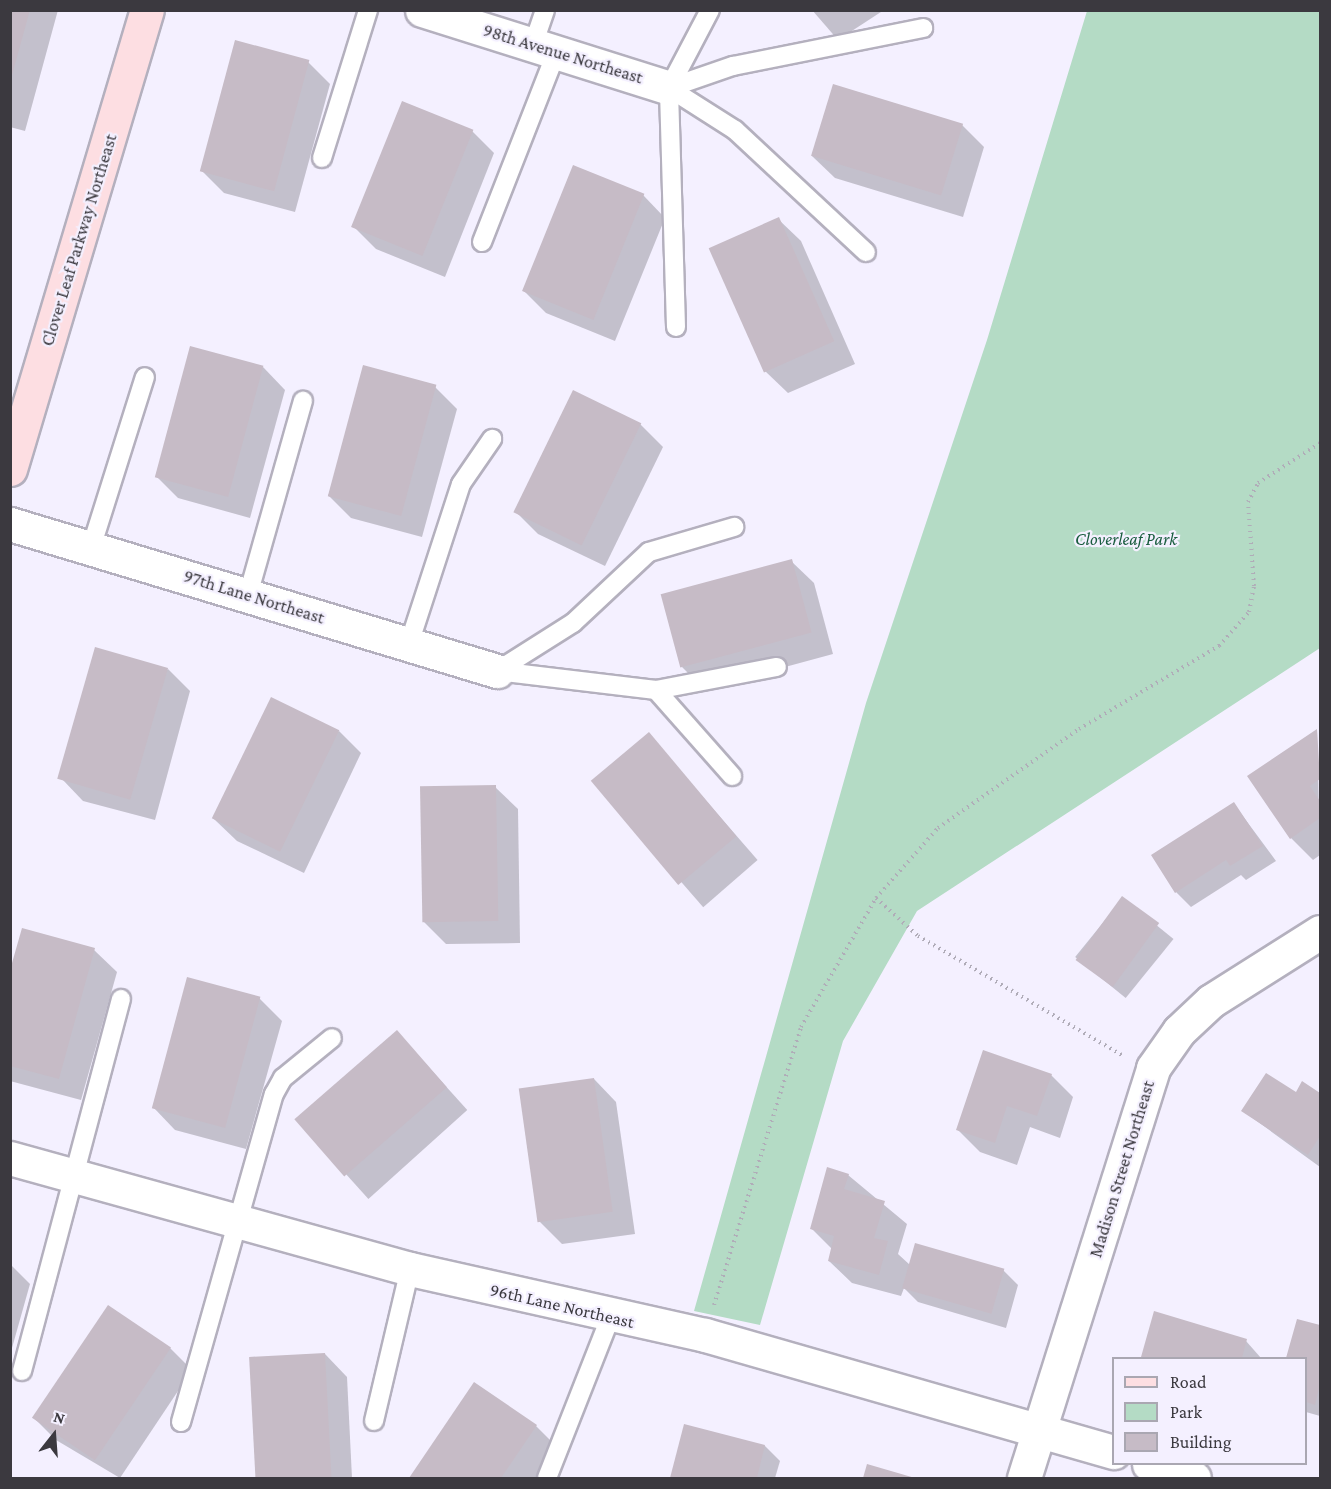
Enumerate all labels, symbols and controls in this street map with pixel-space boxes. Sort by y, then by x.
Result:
street label: 98th Avenue Northeast [480,19,646,89]
street label: Clover Leaf Parkway Northeast [36,131,122,349]
park label: Cloverleaf Park [1075,528,1177,550]
street label: 97th Lane Northeast [181,565,327,629]
street label: Madison Street Northeast [1085,1078,1159,1260]
street label: 96th Lane Northeast [488,1279,636,1333]
legend [1112,1357,1307,1465]
text: Road [1170,1372,1207,1392]
text: Park [1170,1402,1202,1422]
north arrow [24,1405,84,1465]
text: N [52,1408,67,1427]
text: Building [1170,1432,1231,1452]

